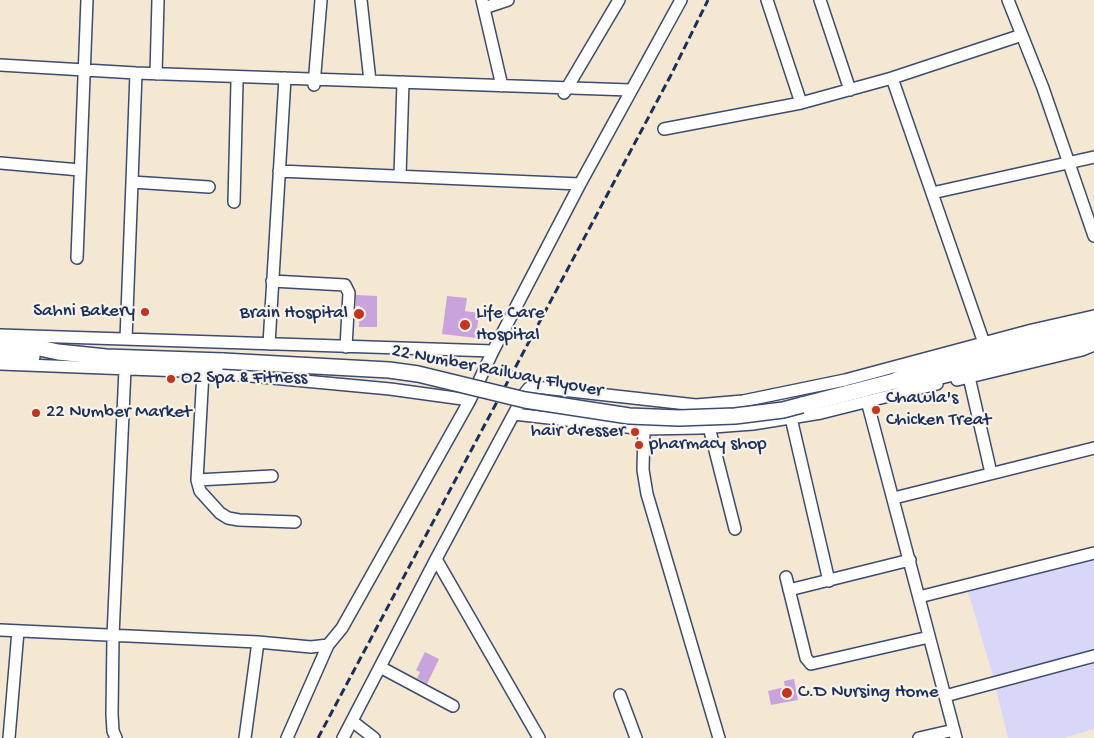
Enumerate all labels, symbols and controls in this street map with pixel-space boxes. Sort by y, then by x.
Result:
place label: Sahni Bakery [33,301,135,323]
place label: Brain Hospital [240,303,348,325]
place label: Life Care Hospital [476,303,545,347]
marker: Sahni Bakery [139,306,151,318]
marker: Brain Hospital [352,307,366,321]
marker: Life Care Hospital [458,318,472,332]
street label: 22 Number Railway Flyover [389,340,605,404]
place label: O2 Spa & Fitness [181,368,307,390]
marker: O2 Spa & Fitness [165,373,177,385]
place label: Chawla's Chicken Treat [886,388,991,432]
place label: 22 Number Market [46,402,191,424]
marker: Chawla's Chicken Treat [870,404,882,416]
marker: 22 Number Market [30,407,42,419]
place label: hair dresser [531,421,625,443]
marker: hair dresser [629,426,641,438]
place label: pharmacy shop [649,434,767,456]
marker: pharmacy shop [633,439,645,451]
place label: C.D Nursing Home [798,682,939,704]
marker: C.D Nursing Home [780,686,794,700]

